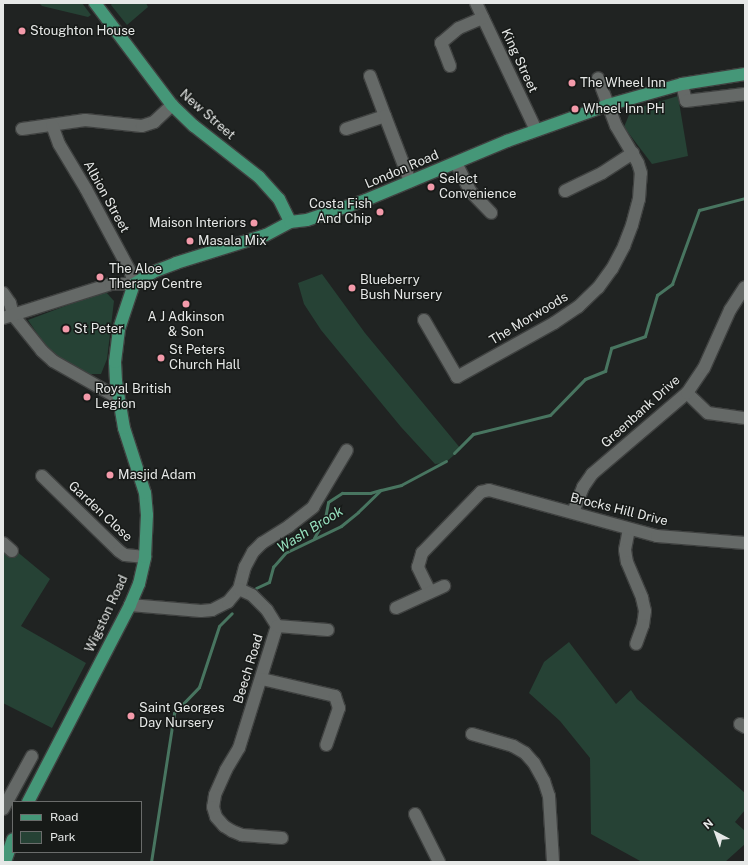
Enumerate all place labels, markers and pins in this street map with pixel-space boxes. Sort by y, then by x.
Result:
place label: Stoughton House [30,23,135,39]
marker: Stoughton House [17,26,27,36]
place label: The Wheel Inn [580,75,666,91]
marker: The Wheel Inn [567,78,577,88]
place label: Wheel Inn PH [583,101,665,117]
marker: Wheel Inn PH [570,104,580,114]
place label: Select Convenience [439,172,516,203]
marker: Select Convenience [426,182,436,192]
place label: Costa Fish And Chip [309,197,372,228]
marker: Costa Fish And Chip [375,207,385,217]
place label: Maison Interiors [149,215,246,231]
marker: Maison Interiors [249,218,259,228]
place label: Masala Mix [198,233,267,249]
marker: Masala Mix [185,236,195,246]
place label: The Aloe Therapy Centre [109,262,202,293]
marker: The Aloe Therapy Centre [94,271,106,283]
place label: Blueberry Bush Nursery [360,273,442,304]
marker: Blueberry Bush Nursery [347,283,357,293]
marker: A J Adkinson & Son [181,299,191,309]
place label: A J Adkinson & Son [148,310,224,341]
place label: St Peter [74,321,123,337]
marker: St Peter [61,324,71,334]
place label: St Peters Church Hall [169,343,240,374]
marker: St Peters Church Hall [156,353,166,363]
place label: Royal British Legion [95,382,171,413]
marker: Royal British Legion [82,392,92,402]
place label: Masjid Adam [118,467,196,483]
marker: Masjid Adam [105,470,115,480]
place label: Saint Georges Day Nursery [139,701,224,732]
marker: Saint Georges Day Nursery [126,711,136,721]

